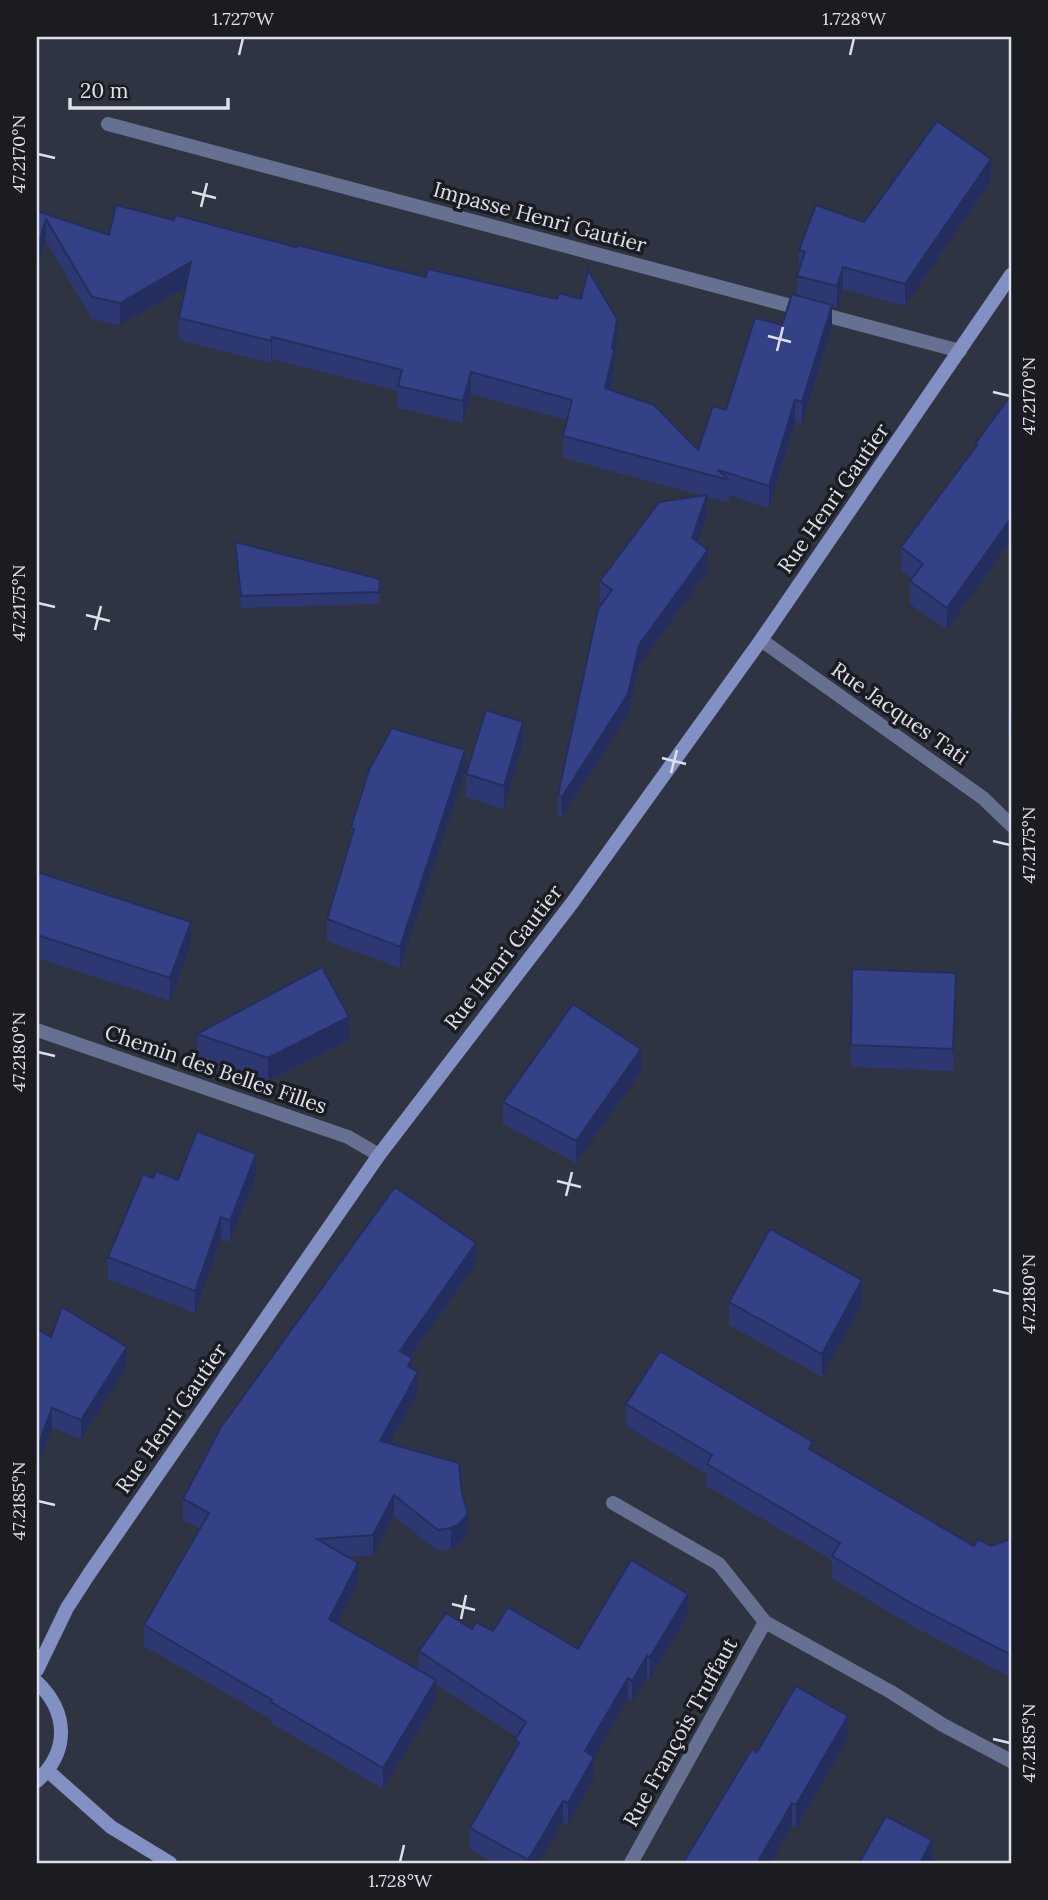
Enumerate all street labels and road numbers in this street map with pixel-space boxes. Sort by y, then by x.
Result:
street label: Impasse Henri Gautier [430,176,650,258]
street label: Rue Henri Gautier [771,418,895,578]
street label: Rue Jacques Tati [826,656,974,770]
street label: Rue Henri Gautier [438,879,568,1035]
street label: Chemin des Belles Filles [101,1018,331,1120]
street label: Rue Henri Gautier [109,1338,233,1498]
street label: Rue François Truffaut [617,1632,743,1831]

